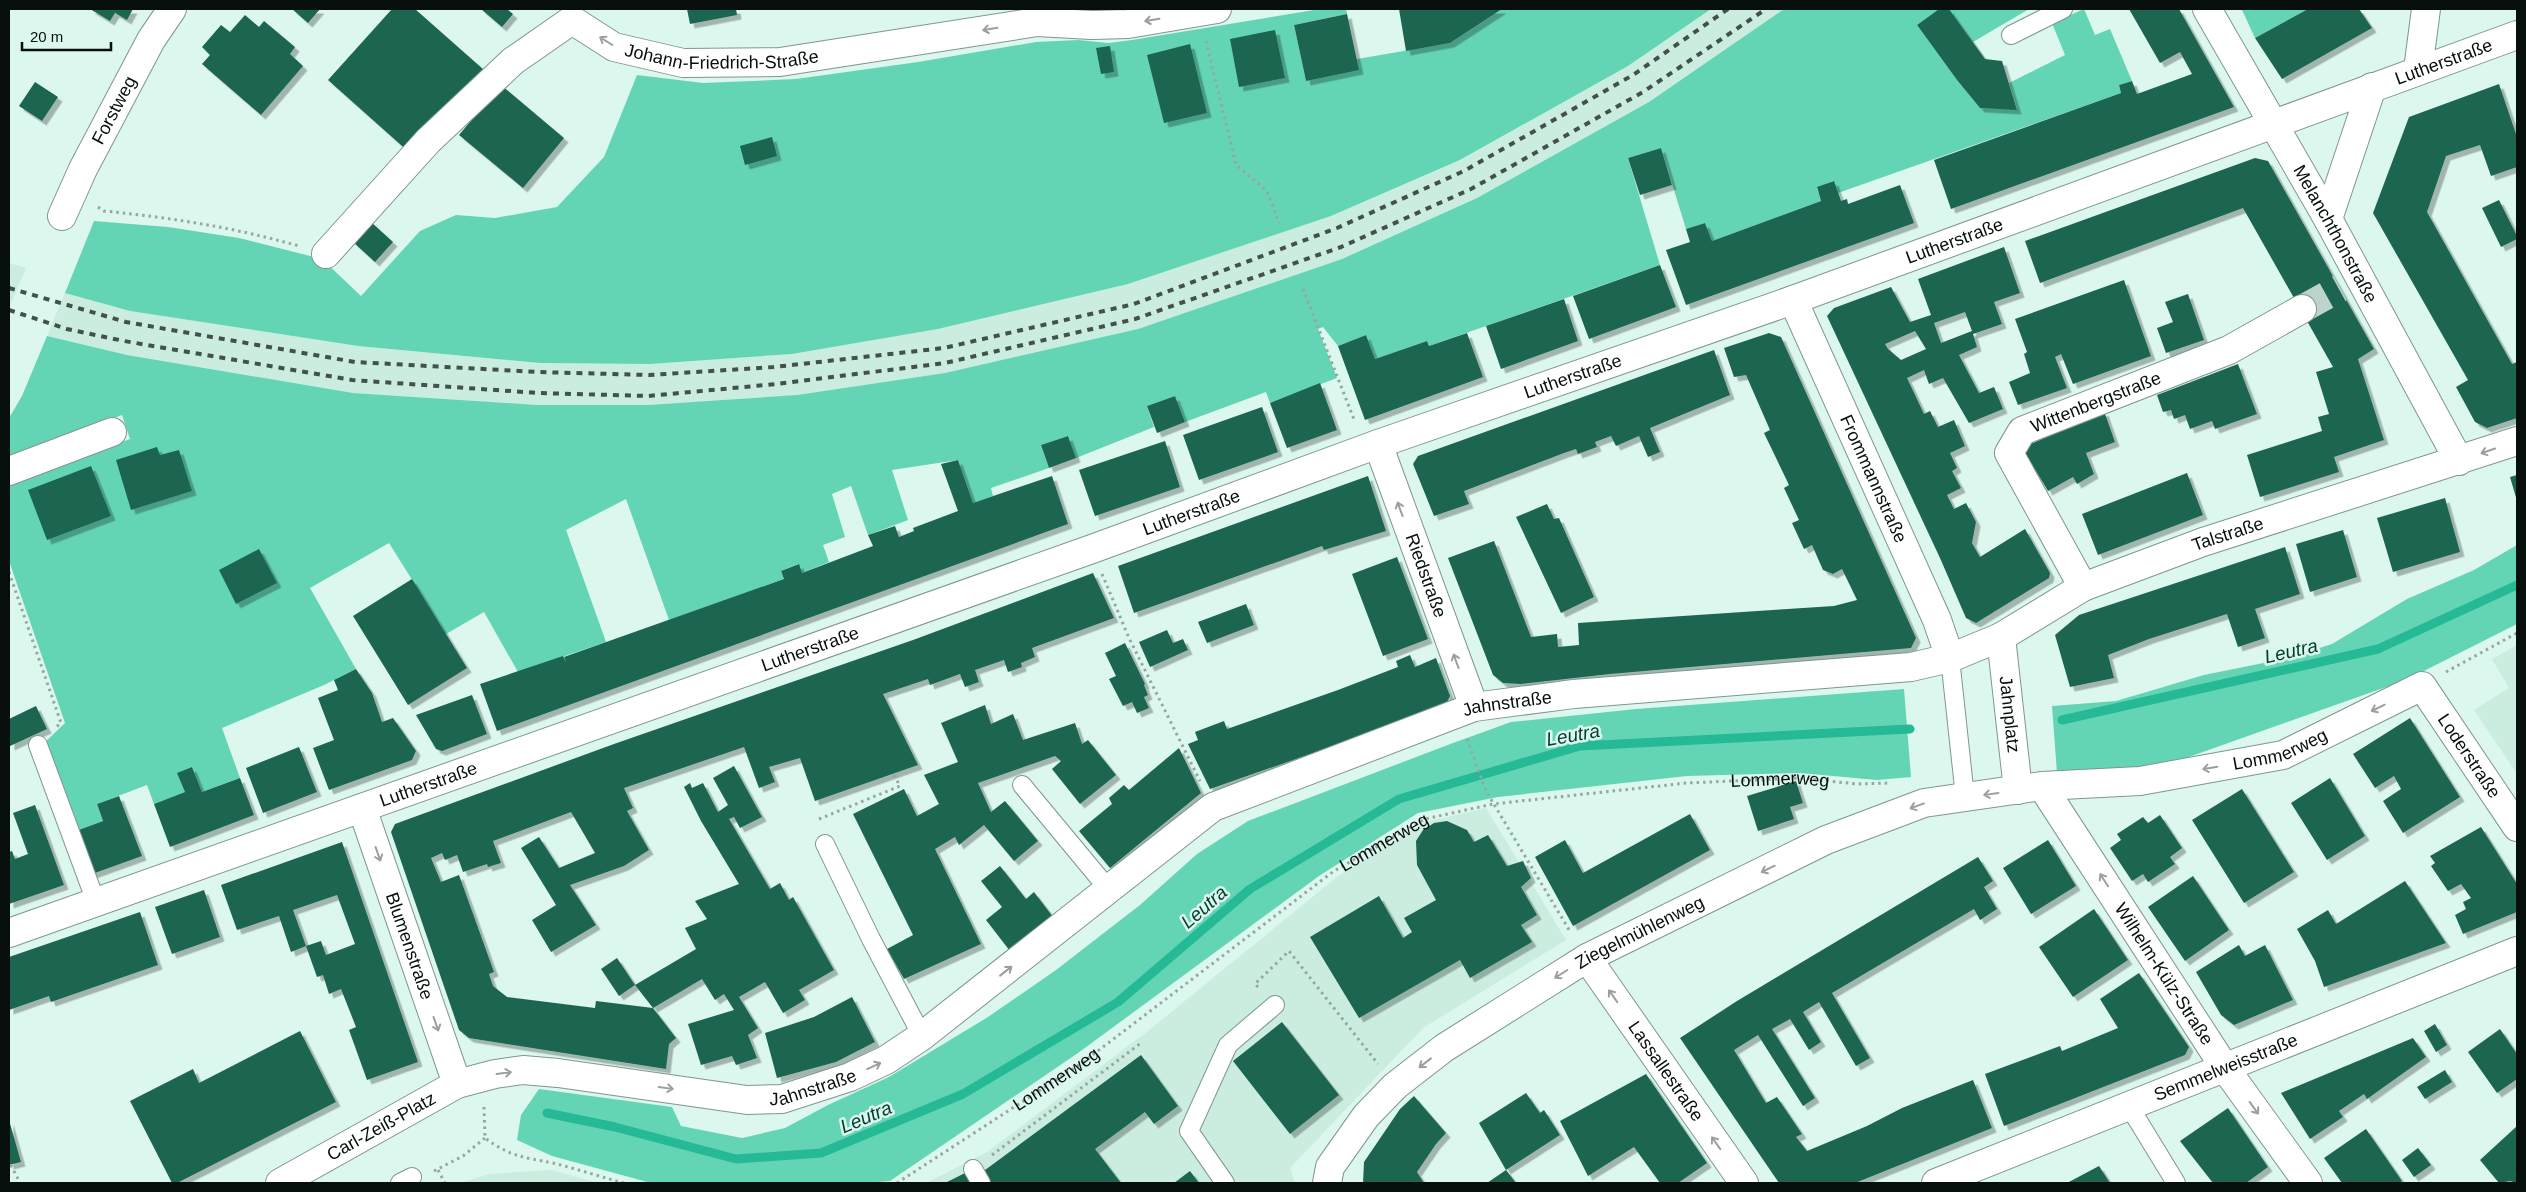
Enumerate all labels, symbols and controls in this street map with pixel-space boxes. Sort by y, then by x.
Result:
one-way arrow [1144,15,1160,25]
scale bar [22,20,111,52]
one-way arrow [983,25,999,35]
text: 20 m [30,28,63,45]
street label: Lutherstraße [2392,35,2495,89]
one-way arrow [599,36,613,47]
street label: Johann-Friedrich-Straße [623,40,820,73]
street label: Forstweg [88,73,140,148]
street label: Melanchthonstraße [2289,162,2381,306]
street label: Lutherstraße [1903,214,2006,268]
street label: Lutherstraße [1521,350,1624,403]
street label: Wittenbergstraße [2028,368,2164,437]
street label: Frommannstraße [1836,412,1911,546]
one-way arrow [2481,447,2496,456]
street label: Lutherstraße [1140,486,1243,539]
one-way arrow [1395,501,1404,517]
street label: Talstraße [2189,513,2266,555]
street label: Riedstraße [1402,531,1450,620]
street label: Lutherstraße [759,622,862,675]
water label: Leutra [2262,635,2320,667]
one-way arrow [1451,654,1460,669]
street label: Jahnplatz [1995,675,2024,754]
street label: Jahnstraße [1459,687,1553,721]
one-way arrow [2371,704,2386,713]
street label: Loderstraße [2434,710,2505,802]
water label: Leutra [1545,720,1601,750]
street label: Lommerweg [2231,725,2331,774]
street label: Lutherstraße [377,758,480,811]
one-way arrow [2203,764,2219,774]
street label: Lommerweg [1730,768,1830,791]
one-way arrow [1984,789,2000,799]
one-way arrow [1909,801,1925,811]
street label: Lommerweg [1336,809,1432,876]
one-way arrow [374,845,384,861]
one-way arrow [1761,864,1776,874]
one-way arrow [2098,874,2108,888]
water label: Leutra [1177,881,1231,933]
street label: Blumenstraße [382,890,437,1002]
street label: Ziegelmühlenweg [1572,892,1707,973]
street label: Wilhelm-Külz-Straße [2111,899,2217,1049]
one-way arrow [999,966,1012,977]
one-way arrow [1554,970,1568,980]
one-way arrow [1608,989,1618,1003]
one-way arrow [432,1016,441,1032]
street label: Lassallestraße [1624,1017,1708,1125]
street label: Semmelweisstraße [2151,1030,2301,1105]
street label: Lommerweg [1009,1044,1103,1115]
one-way arrow [1419,1058,1432,1069]
one-way arrow [866,1061,881,1070]
street label: Jahnstraße [769,1065,860,1110]
one-way arrow [496,1068,512,1078]
one-way arrow [657,1083,673,1093]
street label: Carl-Zeiß-Platz [324,1088,439,1165]
water label: Leutra [837,1097,895,1137]
one-way arrow [2248,1101,2259,1114]
one-way arrow [1711,1136,1721,1150]

